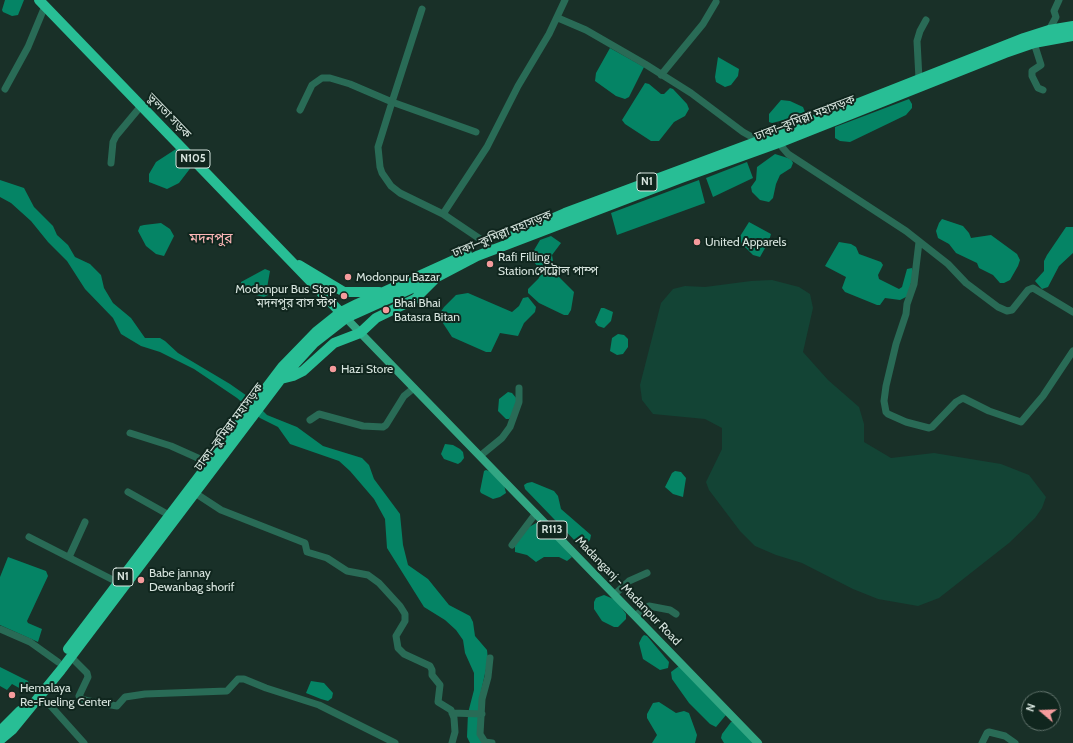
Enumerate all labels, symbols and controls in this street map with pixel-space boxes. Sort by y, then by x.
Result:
street label: ভুলতা সড়ক [144,90,194,142]
street label: ঢাকা–কুমিল্লা মহাসড়ক [753,92,857,144]
road number: N105 [176,150,210,168]
road number: N1 [637,173,657,191]
street label: ঢাকা–কুমিল্লা মহাসড়ক [450,207,554,261]
district label: মদনপুর [189,231,233,247]
place label: United Apparels [705,235,786,249]
marker: United Apparels [692,237,702,247]
place label: Rafi Filling Stationপেট্রোল পাম্প [498,250,598,278]
marker: Rafi Filling Stationপেট্রোল পাম্প [485,259,495,269]
place label: Modonpur Bazar [356,270,440,284]
marker: Modonpur Bazar [343,272,353,282]
place label: Modonpur Bus Stop মদনপুর বাস স্টপ [235,282,336,310]
marker: Modonpur Bus Stop মদনপুর বাস স্টপ [339,291,349,301]
place label: Bhai Bhai Batasra Bitan [394,296,460,324]
marker: Bhai Bhai Batasra Bitan [381,305,391,315]
place label: Hazi Store [341,362,393,376]
marker: Hazi Store [328,364,338,374]
street label: ঢাকা–কুমিল্লা মহাসড়ক [191,380,267,474]
road number: R113 [537,521,567,539]
street label: Madanganj - Madanpur Road [572,533,684,649]
place label: Babe jannay Dewanbag shorif [149,566,234,594]
road number: N1 [113,568,133,586]
marker: Babe jannay Dewanbag shorif [136,575,146,585]
place label: Hemalaya Re-Fueling Center [20,681,111,709]
marker: Hemalaya Re-Fueling Center [7,690,17,700]
north arrow [1021,691,1061,731]
text: N [1023,701,1038,713]

